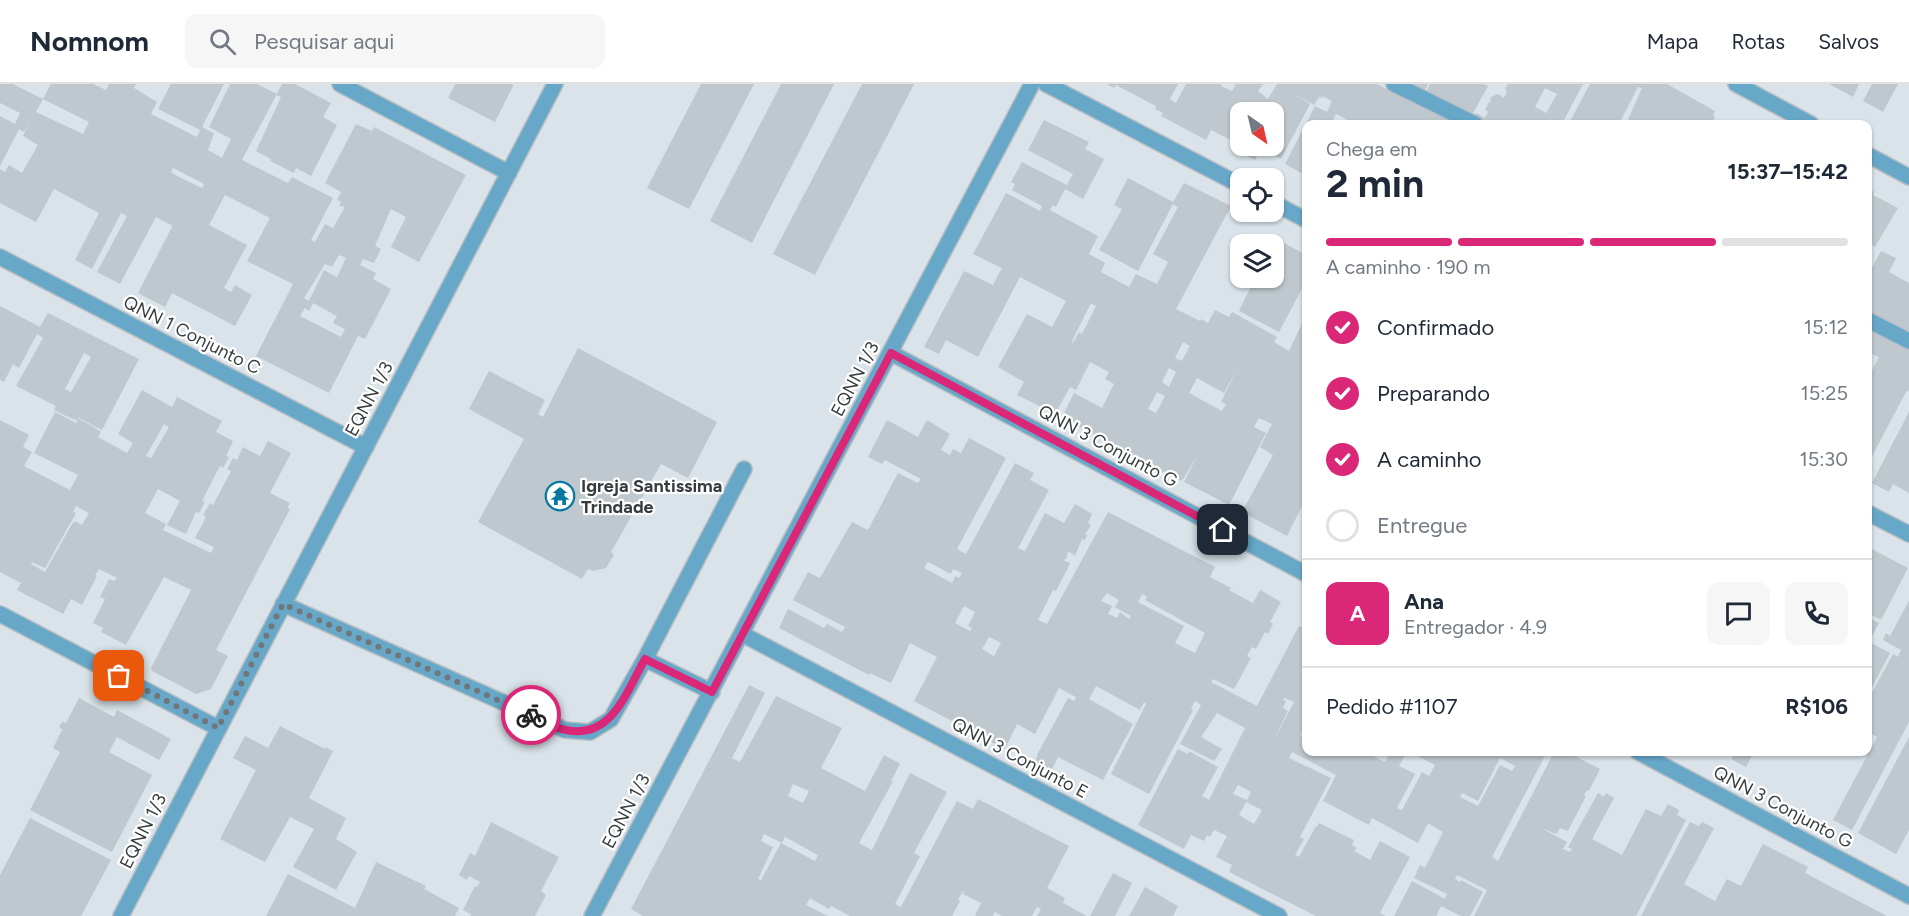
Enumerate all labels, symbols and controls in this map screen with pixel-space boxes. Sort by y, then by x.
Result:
search box [185,14,605,68]
text: Nomnom [30,24,149,58]
icon: search [206,25,239,58]
text: Pesquisar aqui [254,28,394,55]
text: Mapa [1647,29,1698,54]
text: Rotas [1731,29,1785,54]
text: Salvos [1818,29,1879,54]
north arrow [1230,102,1284,156]
map controls [1230,102,1284,288]
text: Chega em [1326,137,1417,161]
text: 15:37–15:42 [1727,158,1848,185]
text: 2 min [1326,160,1424,207]
button: locate [1230,168,1284,222]
button: layers [1230,234,1284,288]
text: A caminho · 190 m [1326,255,1490,279]
street label: QNN 1 Conjunto C [120,291,264,379]
icon: check [1326,311,1359,344]
text: Confirmado [1377,314,1494,341]
text: 15:12 [1804,315,1848,339]
street label: EQNN 1/3 [826,338,884,420]
street label: EQNN 1/3 [340,358,398,440]
icon: check [1326,377,1359,410]
text: Preparando [1377,380,1490,407]
text: 15:25 [1801,381,1848,405]
street label: QNN 3 Conjunto G [1035,400,1182,492]
icon: check [1326,443,1359,476]
text: A caminho [1377,446,1482,473]
text: 15:30 [1799,447,1848,471]
place label: Igreja Santissima Trindade [581,475,722,518]
temple icon: Igreja Santissima Trindade [544,480,576,512]
pin [1197,504,1248,555]
text: Entregue [1377,512,1467,539]
icon: home [1206,513,1239,546]
button: chat [1707,582,1770,645]
button: phone [1785,582,1848,645]
text: Ana [1404,588,1444,615]
text: A [1350,600,1365,627]
text: Entregador · 4.9 [1404,615,1547,639]
pin [93,650,144,701]
icon: bag [102,659,135,692]
courier [501,685,561,745]
text: Pedido #1107 [1326,693,1458,720]
text: R$106 [1785,693,1848,720]
icon: bike [515,699,548,732]
street label: QNN 3 Conjunto E [948,713,1092,803]
street label: QNN 3 Conjunto G [1710,761,1857,853]
street label: EQNN 1/3 [597,770,655,852]
street label: EQNN 1/3 [115,790,171,872]

